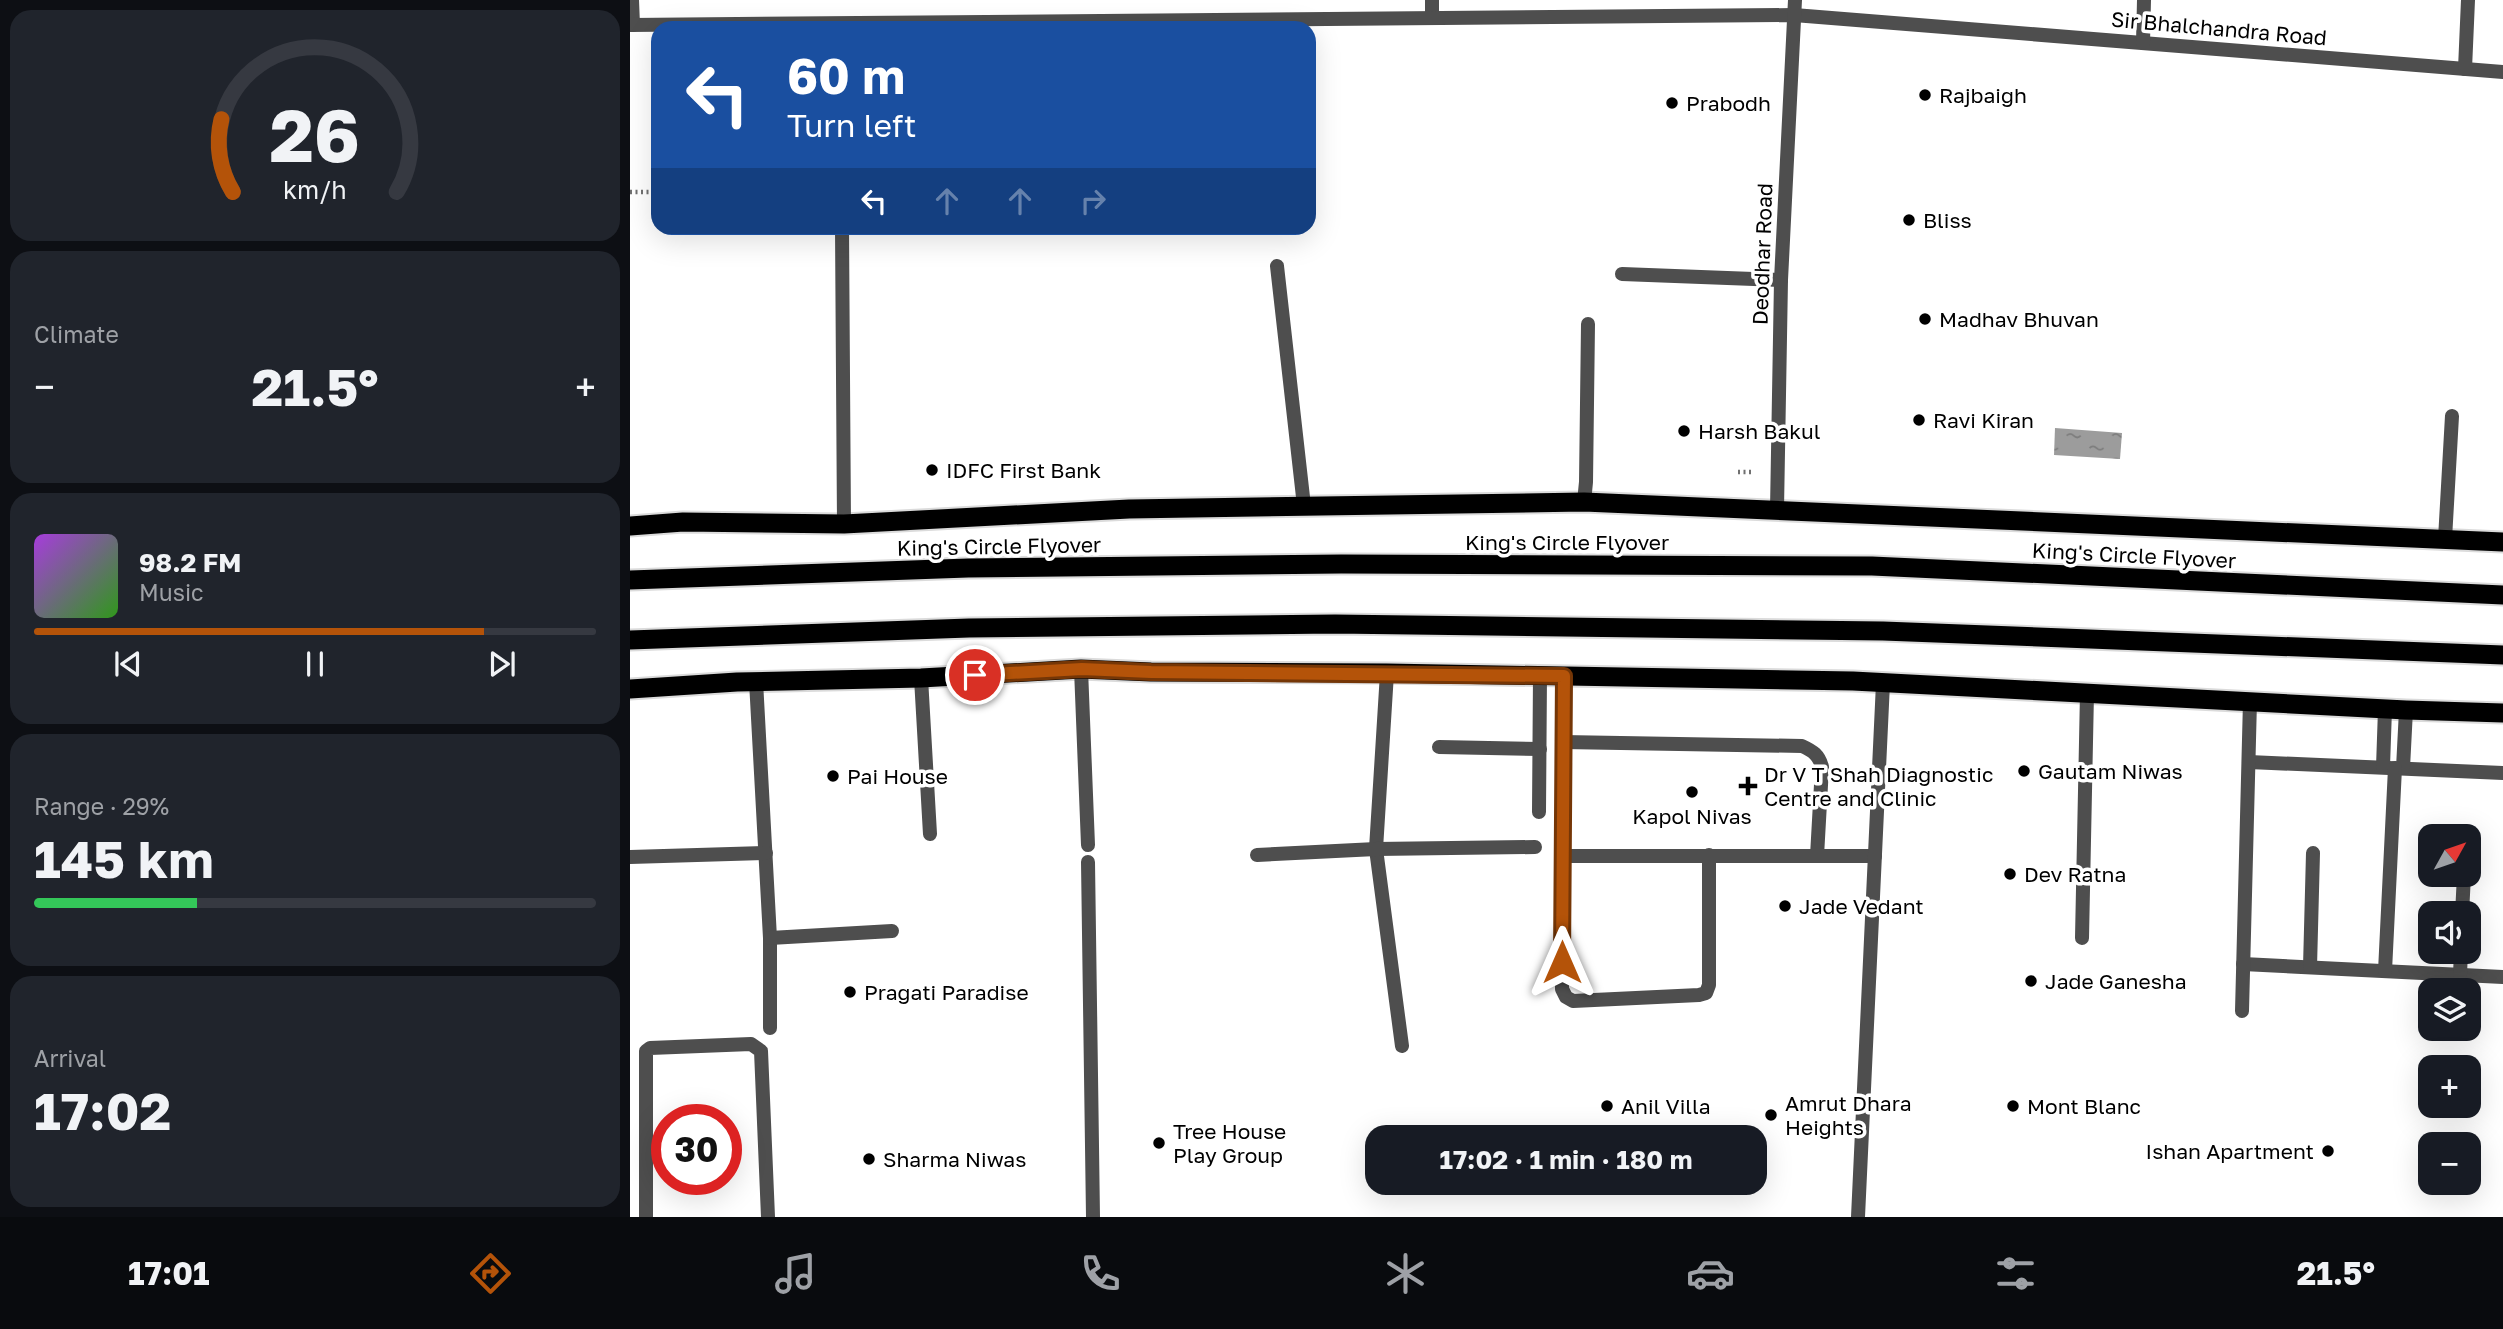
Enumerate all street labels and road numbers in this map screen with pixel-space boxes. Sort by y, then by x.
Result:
street label: Sir Bhalchandra Road [2110,6,2328,50]
street label: Deodhar Road [1747,183,1777,325]
street label: King's Circle Flyover [1465,529,1669,555]
street label: King's Circle Flyover [897,531,1101,561]
street label: King's Circle Flyover [2031,537,2237,573]

